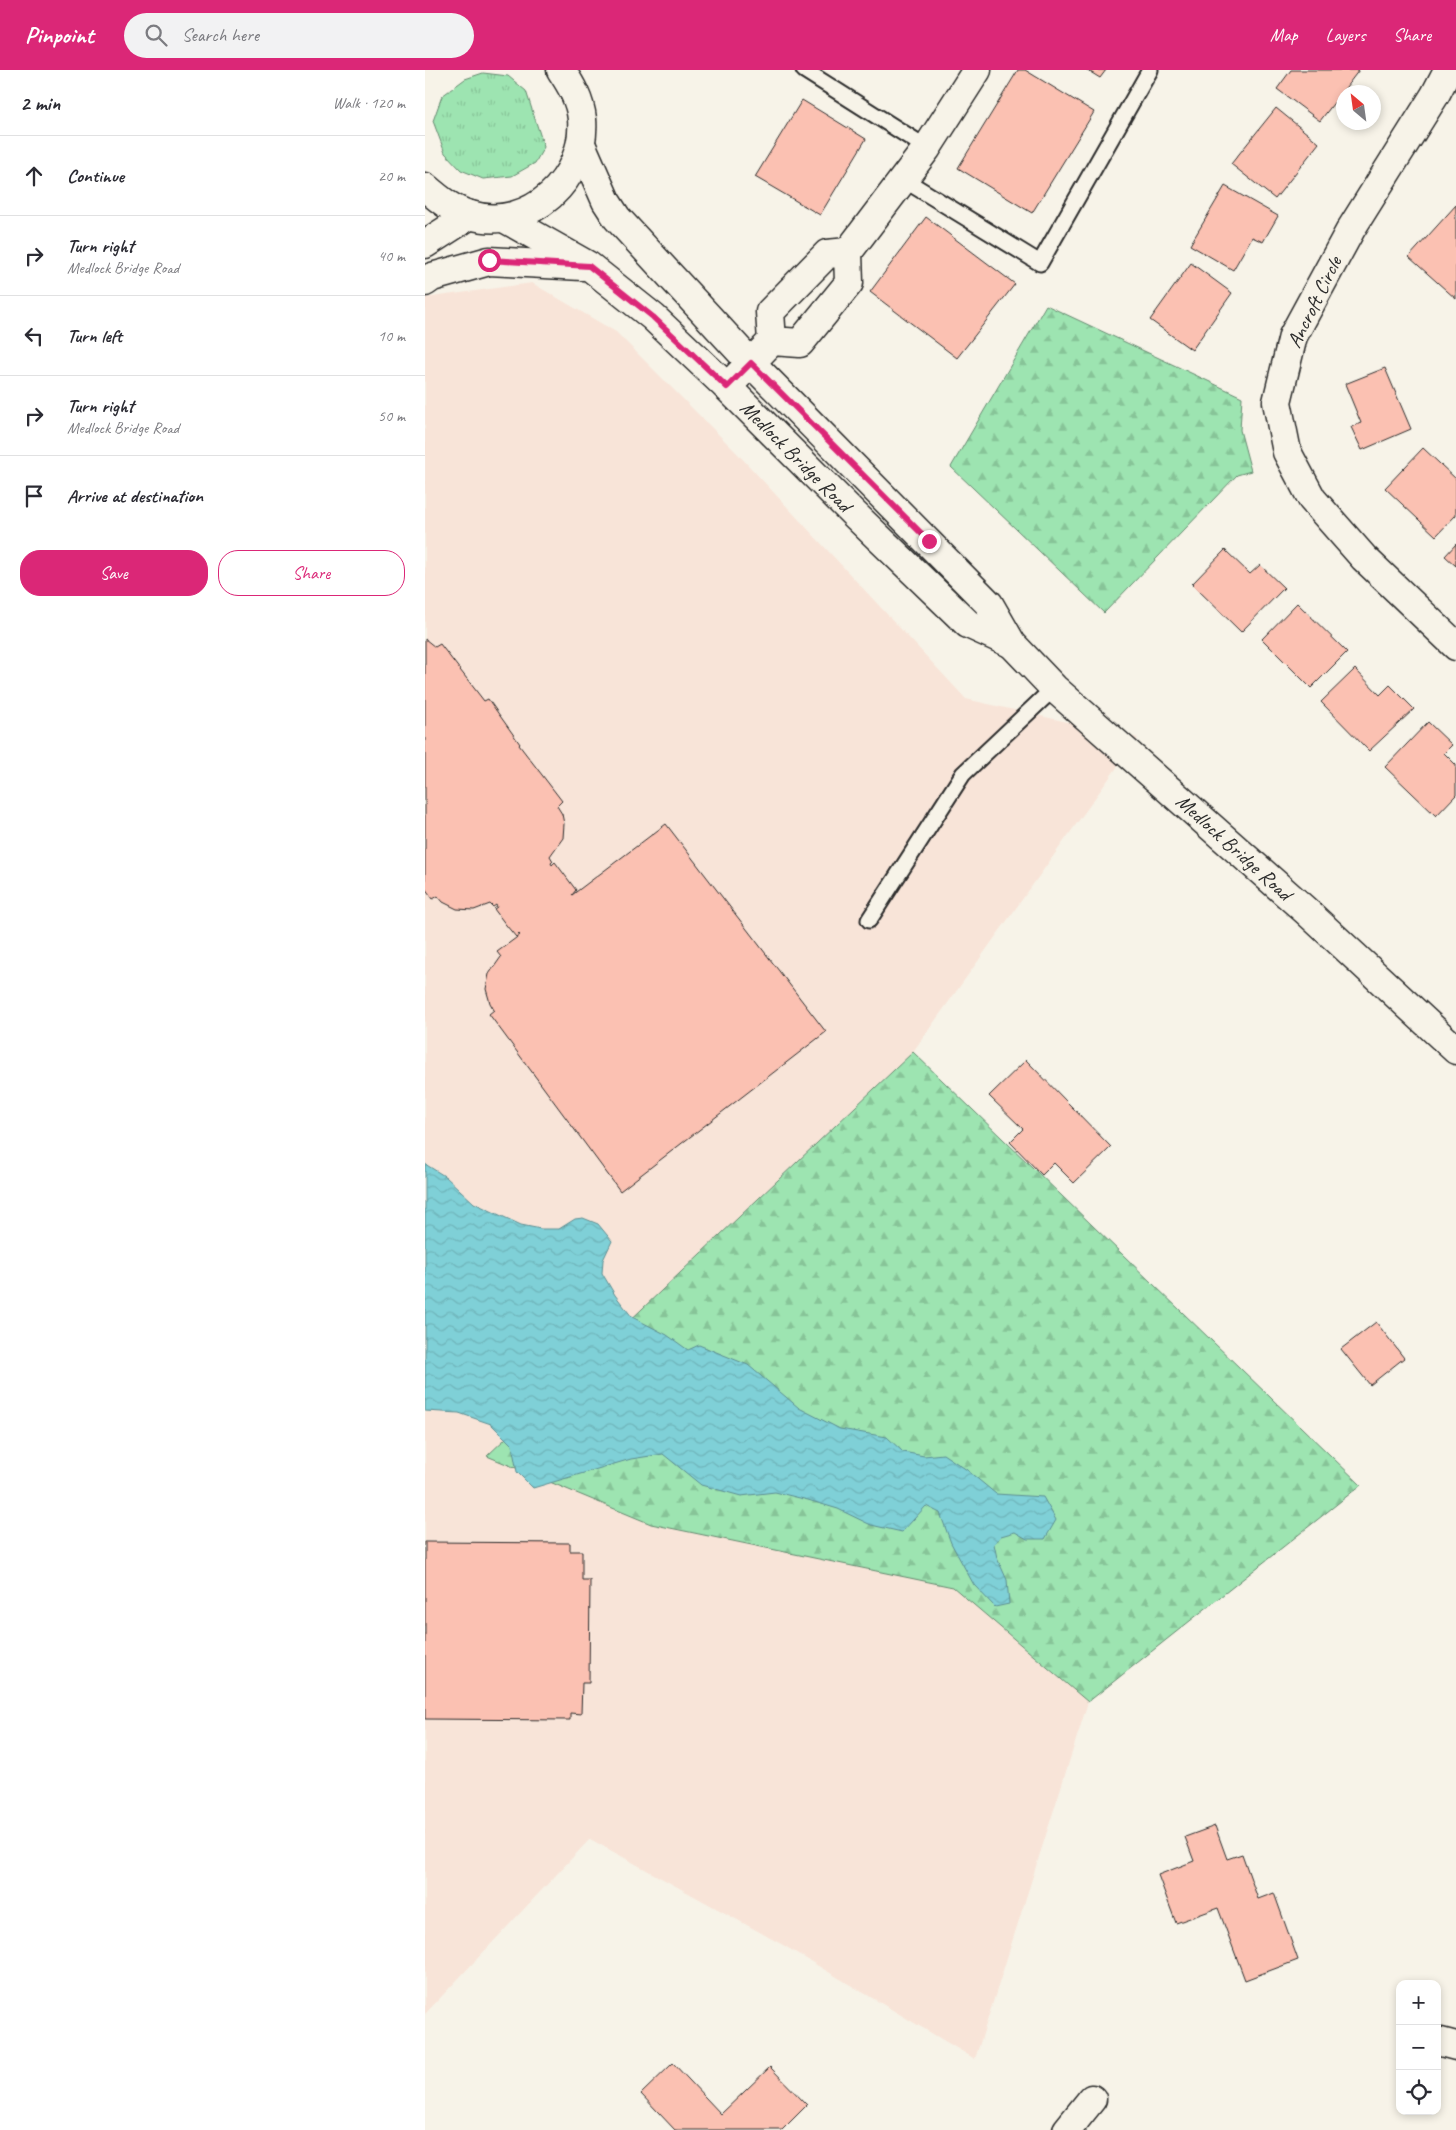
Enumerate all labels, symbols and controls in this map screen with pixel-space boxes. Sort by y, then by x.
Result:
search box [124,13,474,58]
text: Pinpoint [25,20,94,50]
icon: search [142,21,170,49]
text: Search here [182,23,259,47]
text: Map [1270,24,1298,46]
text: Layers [1326,24,1365,46]
text: Share [1393,24,1431,46]
north arrow [1336,85,1381,130]
text: 2 min [20,90,60,116]
text: Walk · 120 m [333,93,405,113]
icon: ahead [20,162,48,190]
text: Continue [67,164,124,188]
text: 20 m [378,166,405,186]
text: Turn right [67,234,134,258]
icon: right [20,242,48,270]
text: 40 m [378,246,405,266]
route start [478,249,501,272]
street label: Ancroft Circle [1281,251,1348,352]
text: Medlock Bridge Road [67,258,179,278]
icon: left [20,322,48,350]
text: Turn left [67,324,122,348]
text: 10 m [378,326,405,346]
text: Turn right [67,394,134,418]
street label: Medlock Bridge Road [735,395,860,520]
icon: right [20,402,48,430]
text: 50 m [378,406,405,426]
text: Medlock Bridge Road [67,418,179,438]
icon: arrive [20,482,48,510]
text: Arrive at destination [67,484,203,508]
route end [918,530,941,553]
button: Save [20,550,208,596]
button: Share [218,550,405,596]
street label: Medlock Bridge Road [1171,788,1300,908]
map controls [1396,1980,1441,2115]
button: + [1396,1980,1441,2025]
button: − [1396,2025,1441,2070]
button: locate [1396,2070,1441,2115]

